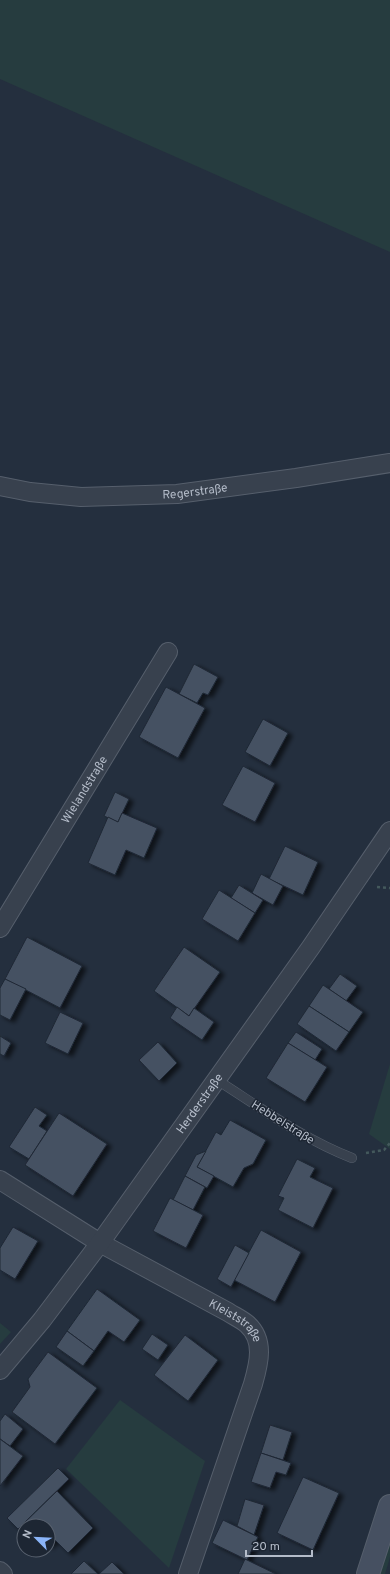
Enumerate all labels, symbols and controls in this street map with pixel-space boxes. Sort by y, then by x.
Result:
street label: Regerstraße [162,480,229,503]
street label: Wielandstraße [58,753,112,827]
street label: Herderstraße [173,1071,227,1138]
street label: Hebbelstraße [248,1097,317,1149]
street label: Kleiststraße [206,1296,265,1345]
north arrow [16,1518,56,1558]
text: N [20,1528,36,1541]
scale bar [246,1532,312,1558]
text: 20 m [252,1539,280,1555]

